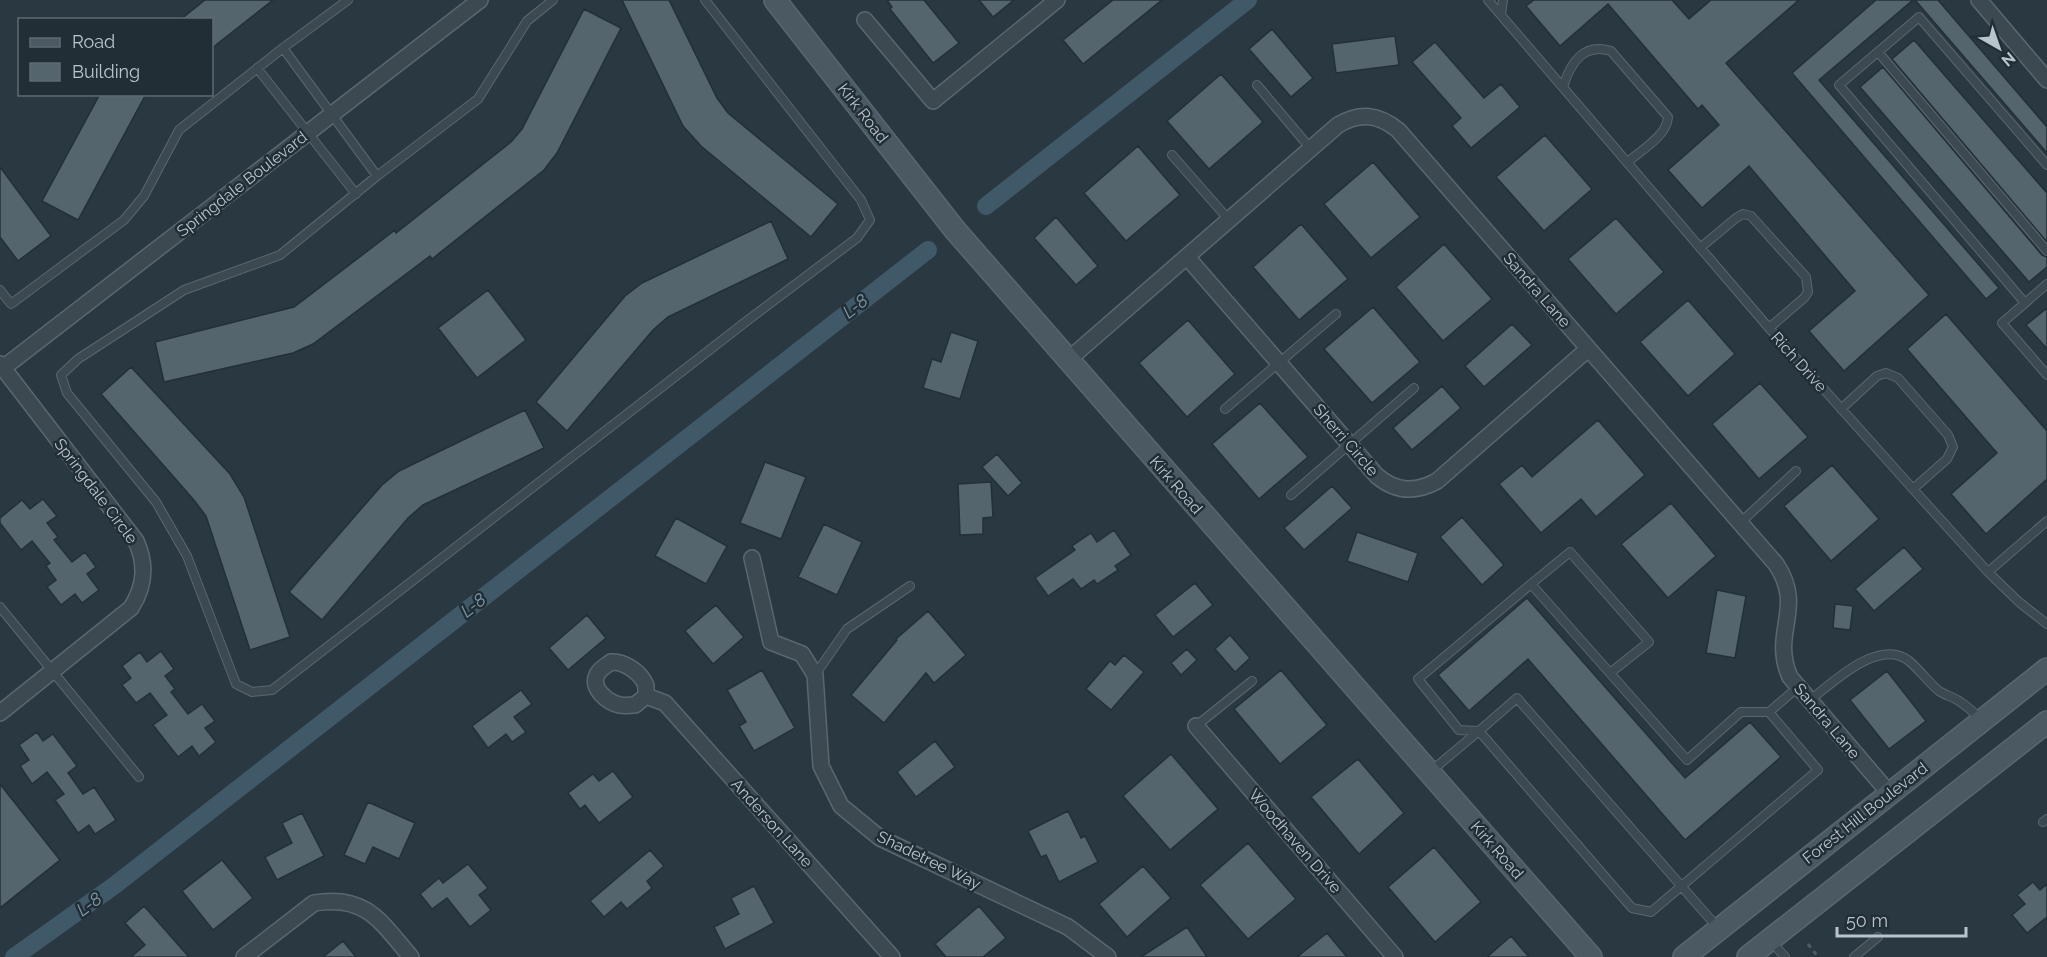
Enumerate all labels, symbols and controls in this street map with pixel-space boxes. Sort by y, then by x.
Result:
legend [18,18,213,96]
north arrow [1969,18,2029,78]
text: Road [72,31,115,52]
text: N [1998,48,2019,70]
text: Building [72,61,140,82]
street label: Kirk Road [834,79,892,147]
street label: Springdale Boulevard [173,127,311,241]
street label: Sandra Lane [1499,249,1575,331]
water label: L-8 [838,290,872,322]
street label: Rich Drive [1767,328,1831,396]
street label: Sherri Circle [1309,400,1383,480]
street label: Springdale Circle [50,435,142,547]
street label: Kirk Road [1146,452,1206,518]
water label: L-8 [456,589,490,621]
street label: Sandra Lane [1790,679,1864,763]
street label: Forest Hill Boulevard [1799,758,1931,868]
street label: Anderson Lane [727,775,817,871]
street label: Woodhaven Drive [1245,785,1345,897]
street label: Kirk Road [1467,817,1527,883]
street label: Shadetree Way [874,827,984,893]
water label: L-8 [72,888,106,920]
scale bar [1837,900,1966,938]
text: 50 m [1846,910,1888,931]

